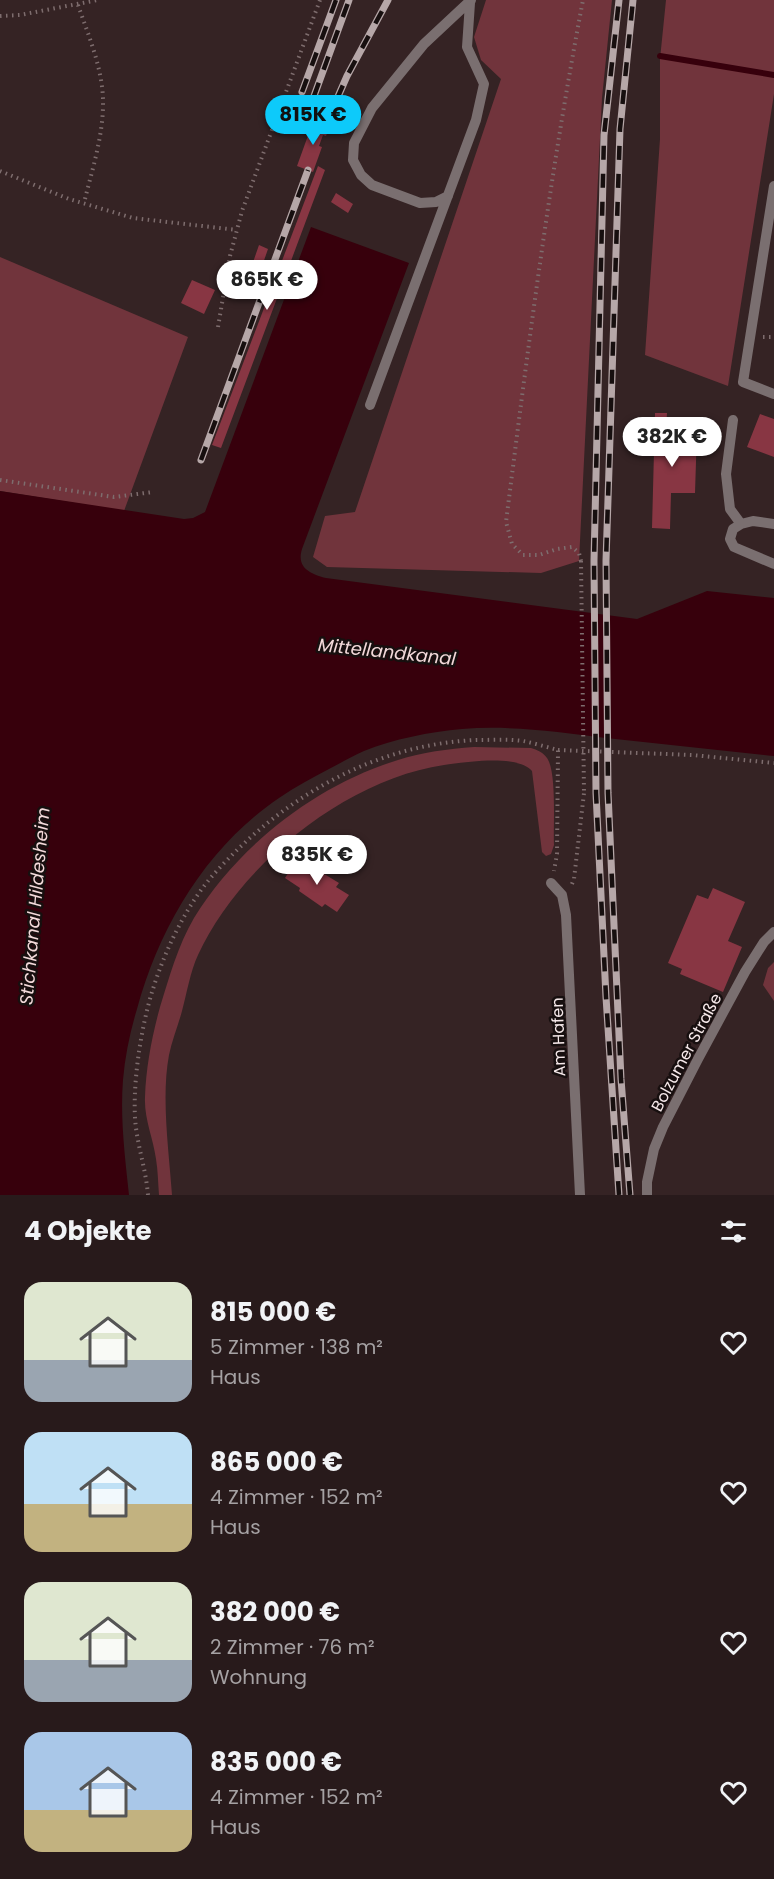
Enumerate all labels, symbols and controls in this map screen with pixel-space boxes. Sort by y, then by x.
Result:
pin: 815K € [264,95,362,146]
text: 815K € [279,100,347,128]
pin: 865K € [218,260,316,311]
text: 865K € [231,265,303,293]
pin: 382K € [623,417,721,468]
text: 382K € [637,422,707,450]
water label: Mittellandkanal [317,632,458,671]
water label: Stichkanal Hildesheim [13,806,56,1006]
pin: 835K € [268,835,366,886]
text: 835K € [281,840,353,868]
street label: Bolzumer Straße [646,989,727,1115]
street label: Am Hafen [546,997,571,1077]
text: 4 Objekte [24,1213,152,1249]
icon: filters [717,1215,750,1248]
text: 815 000 € [210,1294,336,1330]
icon: home [72,1306,144,1378]
icon: heart [717,1326,750,1359]
text: 5 Zimmer · 138 m² [210,1333,383,1361]
text: Haus [210,1363,261,1391]
text: 865 000 € [210,1444,343,1480]
icon: home [72,1456,144,1528]
icon: heart [717,1476,750,1509]
text: 4 Zimmer · 152 m² [210,1483,383,1511]
text: Haus [210,1513,261,1541]
text: 382 000 € [210,1594,340,1630]
icon: home [72,1606,144,1678]
icon: heart [717,1626,750,1659]
text: 2 Zimmer · 76 m² [210,1633,375,1661]
text: Wohnung [210,1663,307,1691]
text: 835 000 € [210,1744,342,1780]
icon: home [72,1756,144,1828]
icon: heart [717,1776,750,1809]
text: 4 Zimmer · 152 m² [210,1783,383,1811]
text: Haus [210,1813,261,1841]

